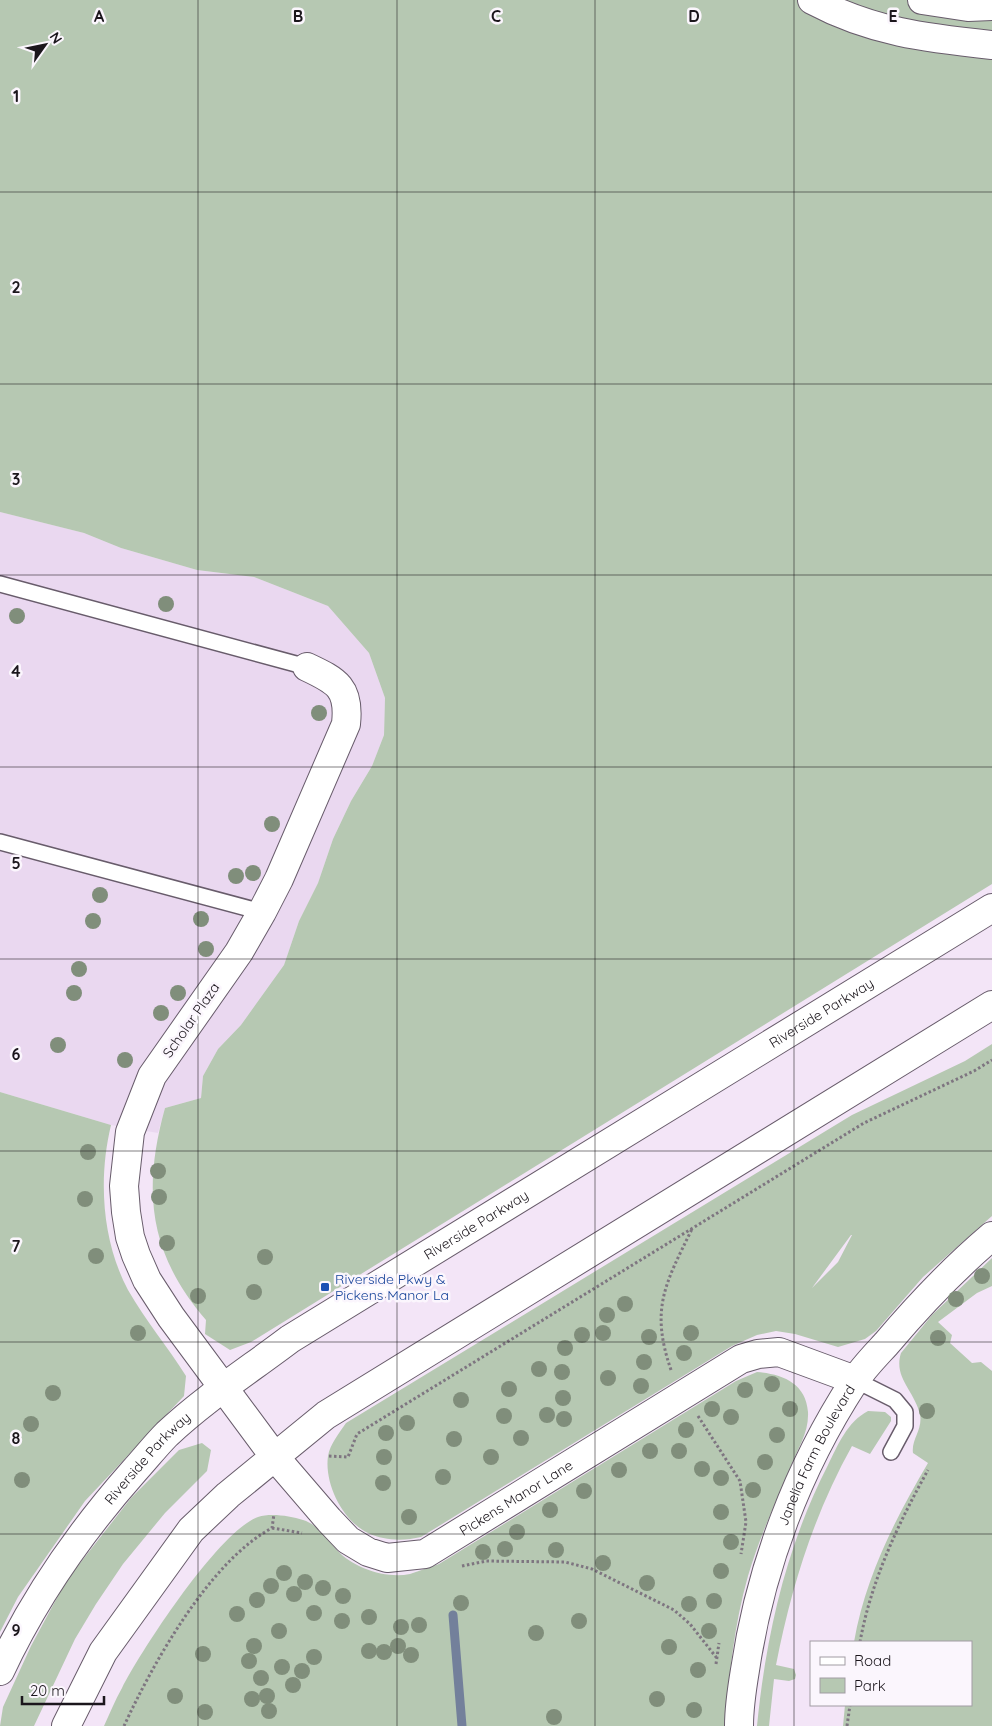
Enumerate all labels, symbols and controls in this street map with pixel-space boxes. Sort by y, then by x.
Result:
text: A [94,6,105,26]
text: B [293,6,303,26]
text: C [491,6,501,26]
text: D [688,6,700,26]
text: E [888,6,898,26]
north arrow [20,20,70,70]
text: N [46,29,66,47]
text: 1 [13,86,19,106]
text: 2 [11,277,21,297]
text: 3 [12,469,20,489]
text: 4 [11,661,21,681]
text: 5 [11,853,21,873]
street label: Riverside Parkway [766,974,877,1052]
street label: Scholar Plaza [158,979,224,1061]
text: 6 [12,1044,21,1064]
street label: Riverside Parkway [420,1186,532,1264]
text: 7 [12,1236,21,1256]
place label: Riverside Pkwy & Pickens Manor La [335,1270,449,1304]
marker: Riverside Pkwy & Pickens Manor La [319,1281,331,1293]
street label: Janelia Farm Boulevard [774,1381,859,1528]
street label: Riverside Parkway [100,1408,194,1508]
text: 8 [12,1428,21,1448]
street label: Pickens Manor Lane [456,1456,576,1540]
text: 9 [11,1620,21,1640]
legend [810,1641,972,1706]
text: Road [854,1651,891,1670]
scale bar [22,1674,105,1706]
text: Park [854,1676,886,1695]
text: 20 m [30,1681,65,1700]

